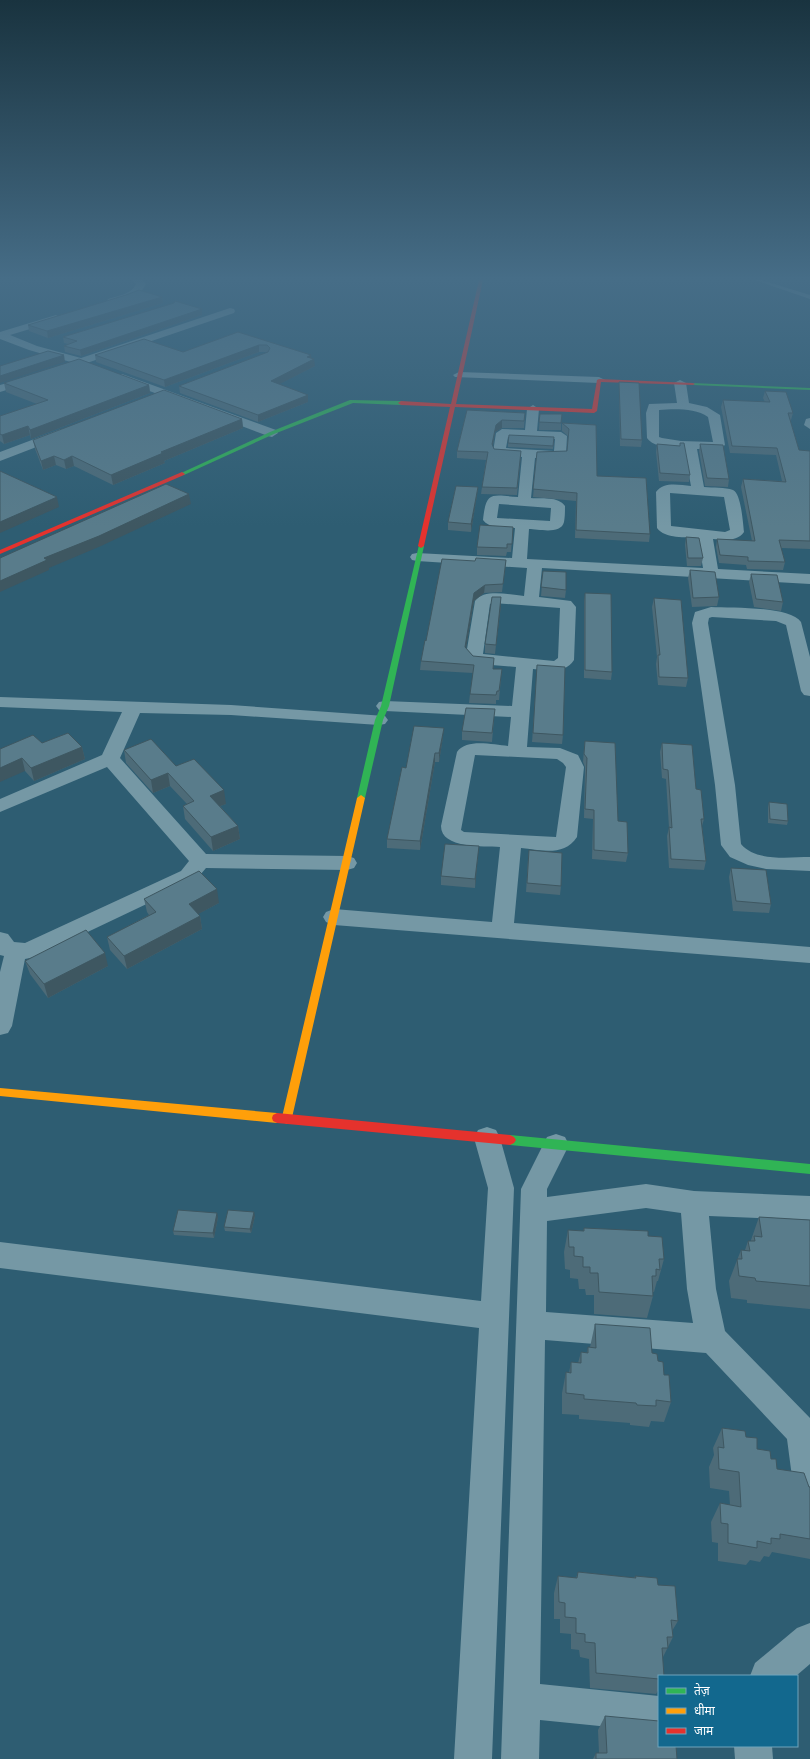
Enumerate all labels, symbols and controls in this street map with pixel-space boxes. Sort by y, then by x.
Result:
legend [658,1675,798,1747]
text: तेज़ [694,1683,711,1698]
text: धीमा [694,1703,716,1718]
text: जाम [694,1724,714,1738]

